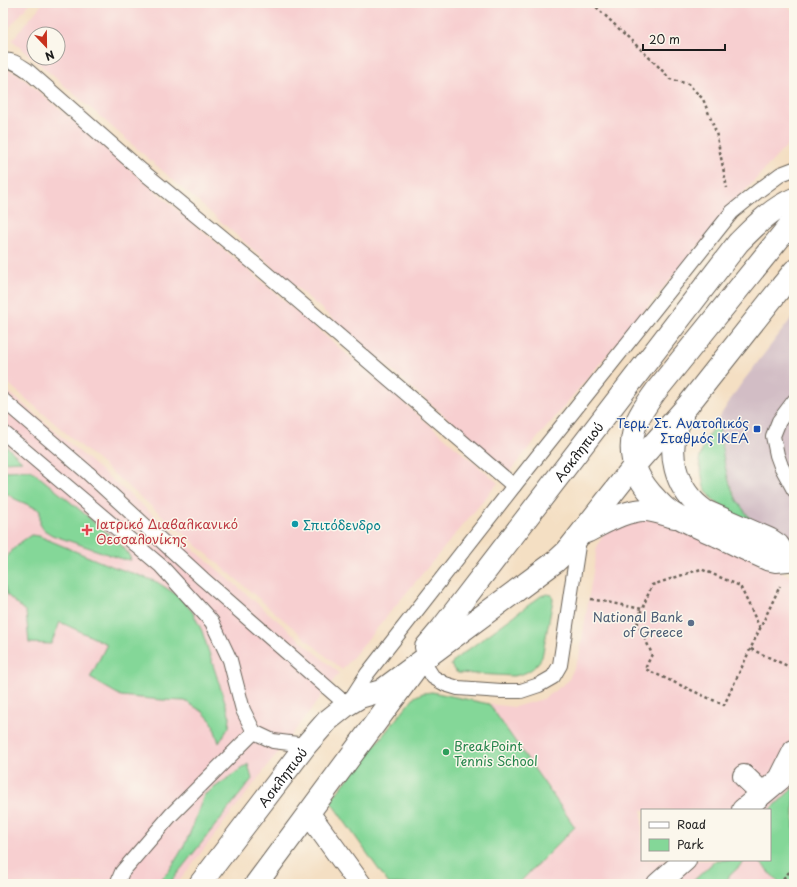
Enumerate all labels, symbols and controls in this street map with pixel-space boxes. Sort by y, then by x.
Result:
north arrow [26,26,66,66]
scale bar [643,26,725,52]
text: 20 m [649,30,680,48]
text: N [42,46,57,65]
place label: Τερμ. Στ. Ανατολικός Σταθμός ΙΚΕΑ [616,413,749,447]
street label: Ασκληπιού [549,417,607,485]
marker: Τερμ. Στ. Ανατολικός Σταθμός ΙΚΕΑ [752,424,762,434]
place label: Ιατρικό Διαβαλκανικό Θεσσαλονίκης [96,514,238,548]
place label: Σπιτόδενδρο [303,515,381,534]
marker: Σπιτόδενδρο [290,519,300,529]
marker: Ιατρικό Διαβαλκανικό Θεσσαλονίκης [81,524,93,536]
place label: National Bank of Greece [593,607,683,641]
marker: National Bank of Greece [686,618,696,628]
place label: BreakPoint Tennis School [454,736,538,770]
street label: Ασκληπιού [253,743,311,810]
marker: BreakPoint Tennis School [441,747,451,757]
legend [641,809,771,861]
text: Road [677,815,706,833]
text: Park [677,835,704,853]

